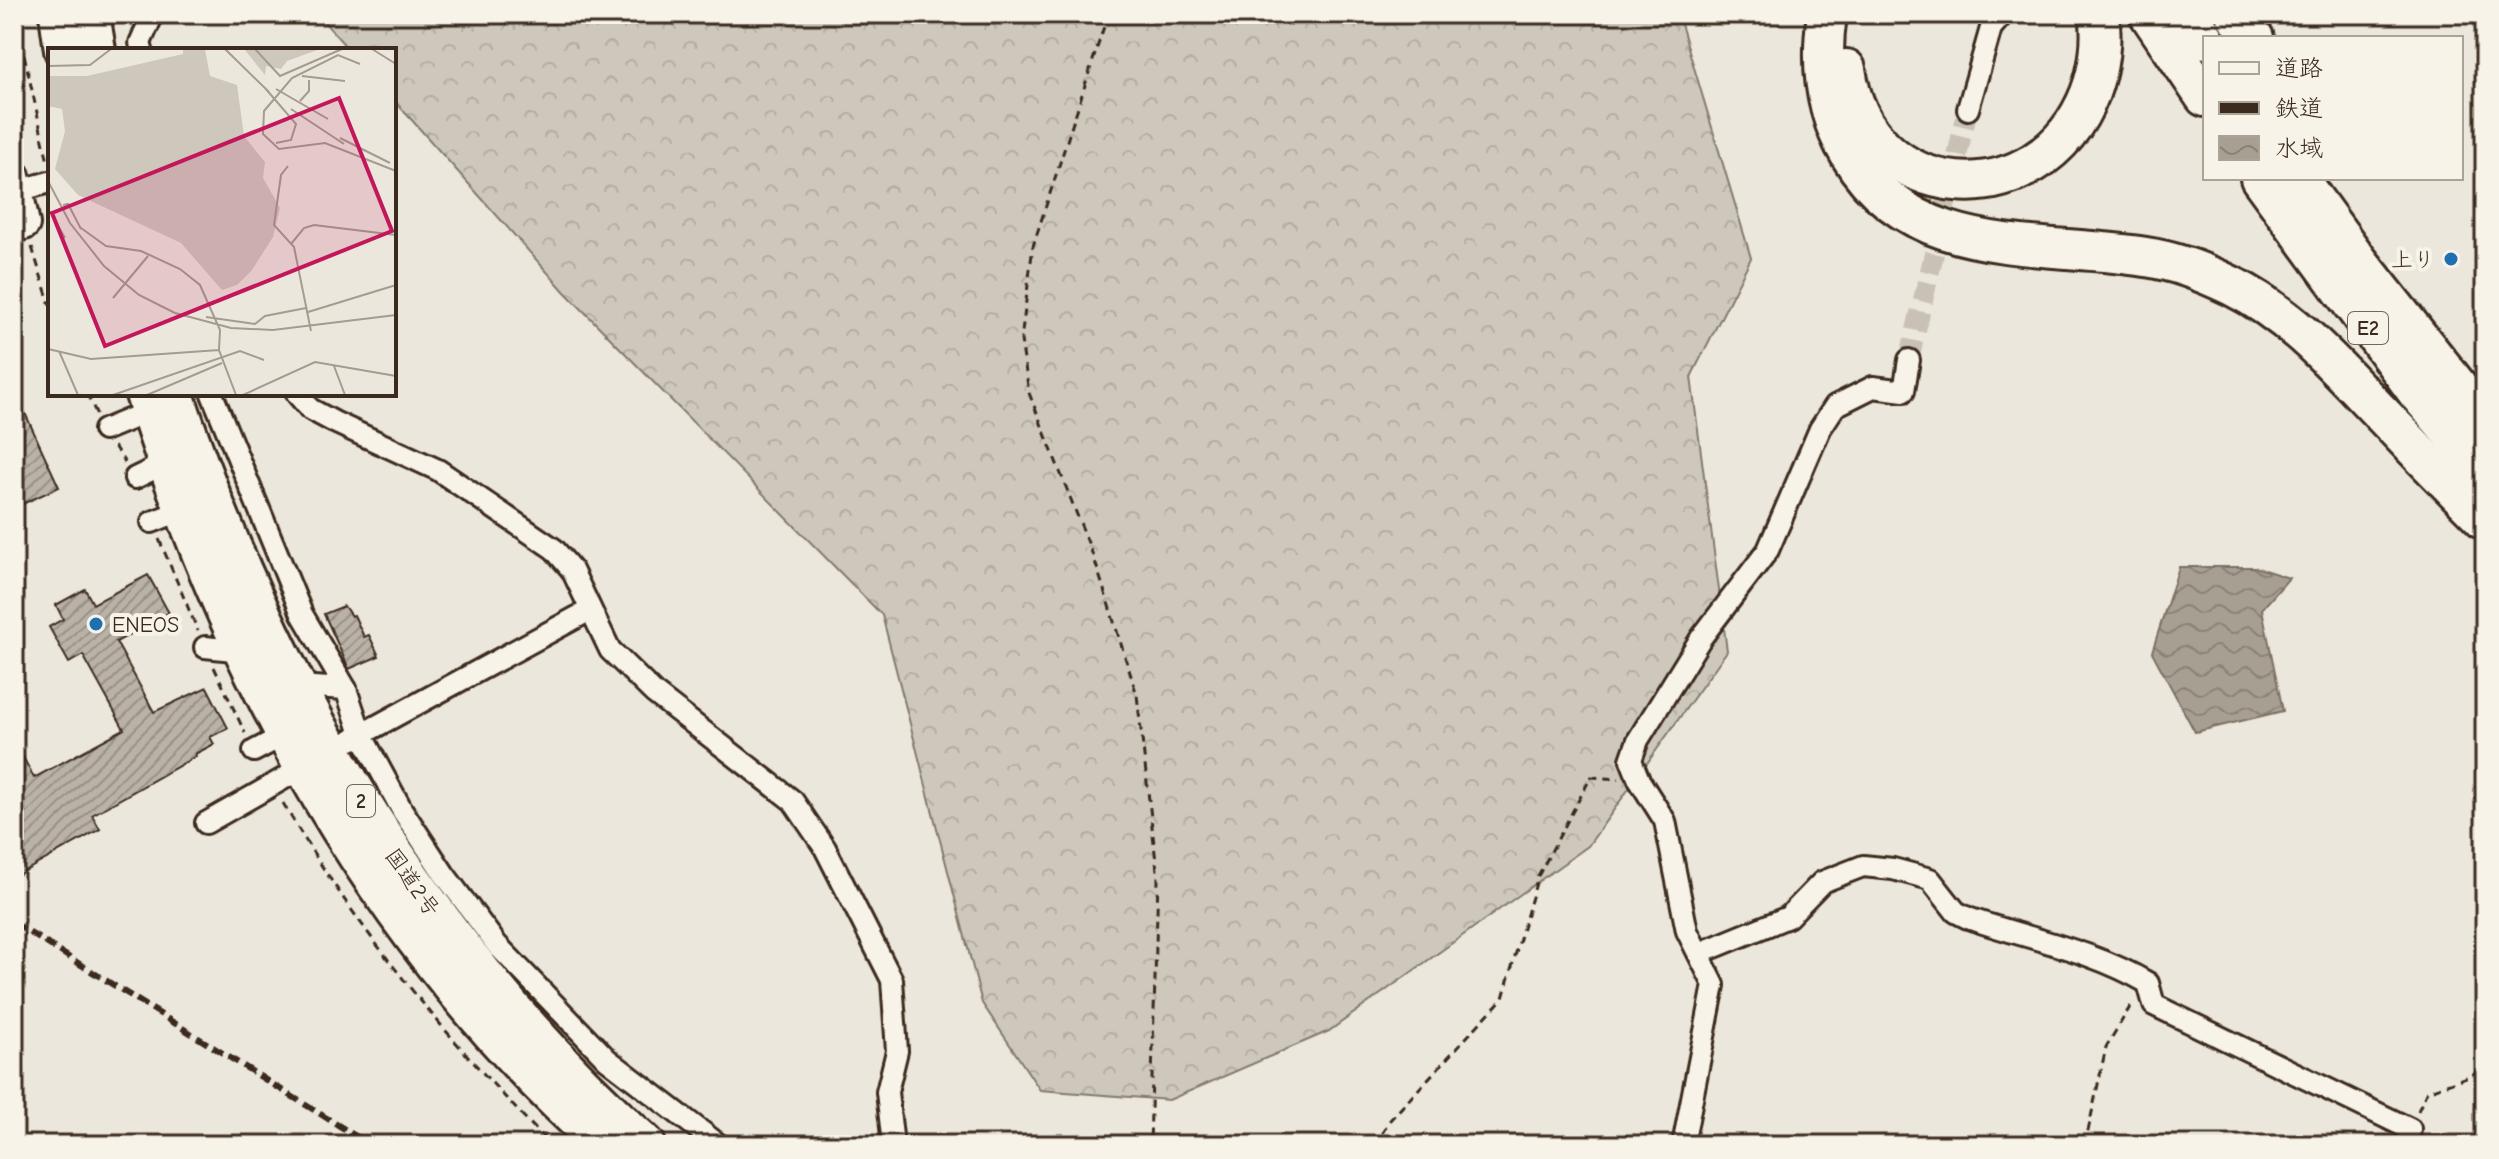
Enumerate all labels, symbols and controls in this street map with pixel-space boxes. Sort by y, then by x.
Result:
legend [2203,36,2463,180]
inset map [48,48,396,396]
text: 道路 [2275,54,2323,82]
text: 鉄道 [2275,94,2323,122]
text: 水域 [2275,134,2323,162]
place label: 上り [2391,247,2435,273]
marker: 上り [2442,250,2460,268]
road number: E2 [2348,312,2388,344]
place label: ENEOS [112,612,179,638]
marker: ENEOS [87,615,105,633]
road number: 2 [347,785,375,817]
street label: 国道2号 [379,843,445,922]

